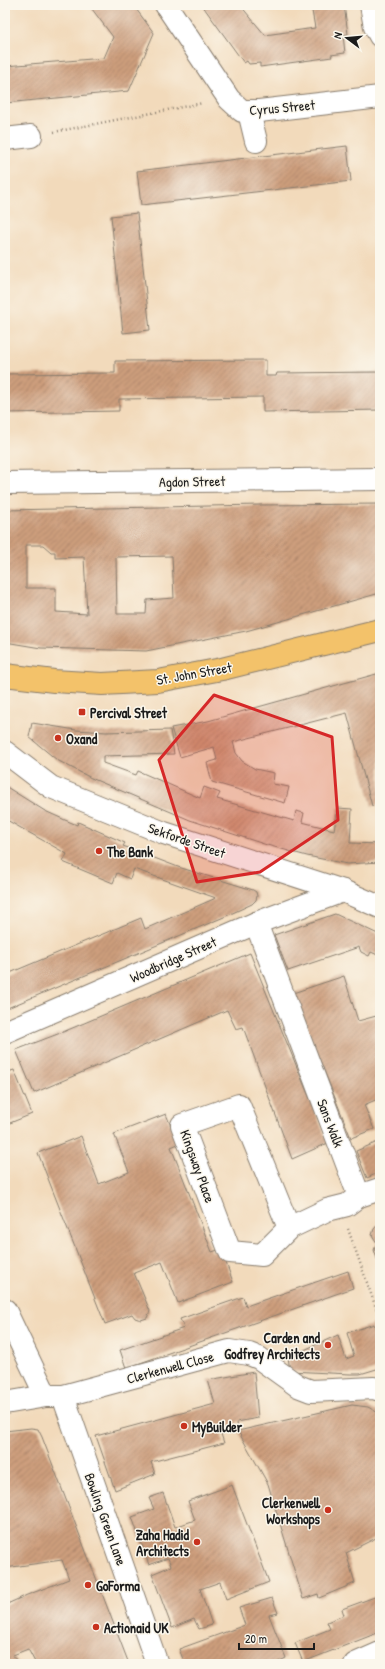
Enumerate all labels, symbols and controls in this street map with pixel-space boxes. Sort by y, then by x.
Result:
north arrow [327,18,367,58]
text: N [330,30,345,40]
street label: Cyrus Street [248,95,316,120]
street label: Agdon Street [159,471,226,492]
street label: St. John Street [155,657,233,689]
place label: Percival Street [90,703,168,722]
marker: Percival Street [77,707,87,717]
place label: Oxand [66,729,98,748]
marker: Oxand [53,733,63,743]
street label: Sekforde Street [146,818,228,862]
place label: The Bank [106,842,153,861]
marker: The Bank [94,846,104,856]
street label: Woodbridge Street [127,931,220,987]
street label: Sans Walk [313,1096,349,1150]
street label: Kingsway Place [175,1127,220,1206]
place label: Carden and Godfrey Architects [224,1328,321,1365]
marker: Carden and Godfrey Architects [323,1340,333,1350]
street label: Clerkenwell Close [124,1346,216,1388]
place label: MyBuilder [192,1417,243,1438]
marker: MyBuilder [179,1421,189,1431]
street label: Bowling Green Lane [79,1470,132,1569]
place label: Clerkenwell Workshops [262,1493,321,1530]
marker: Clerkenwell Workshops [323,1505,333,1515]
place label: Zaha Hadid Architects [136,1525,190,1560]
marker: Zaha Hadid Architects [192,1537,202,1547]
place label: GoForma [96,1576,140,1595]
marker: GoForma [83,1580,93,1590]
place label: Actionaid UK [104,1618,169,1637]
marker: Actionaid UK [91,1622,101,1632]
scale bar [239,1625,314,1651]
text: 20 m [245,1630,267,1647]

